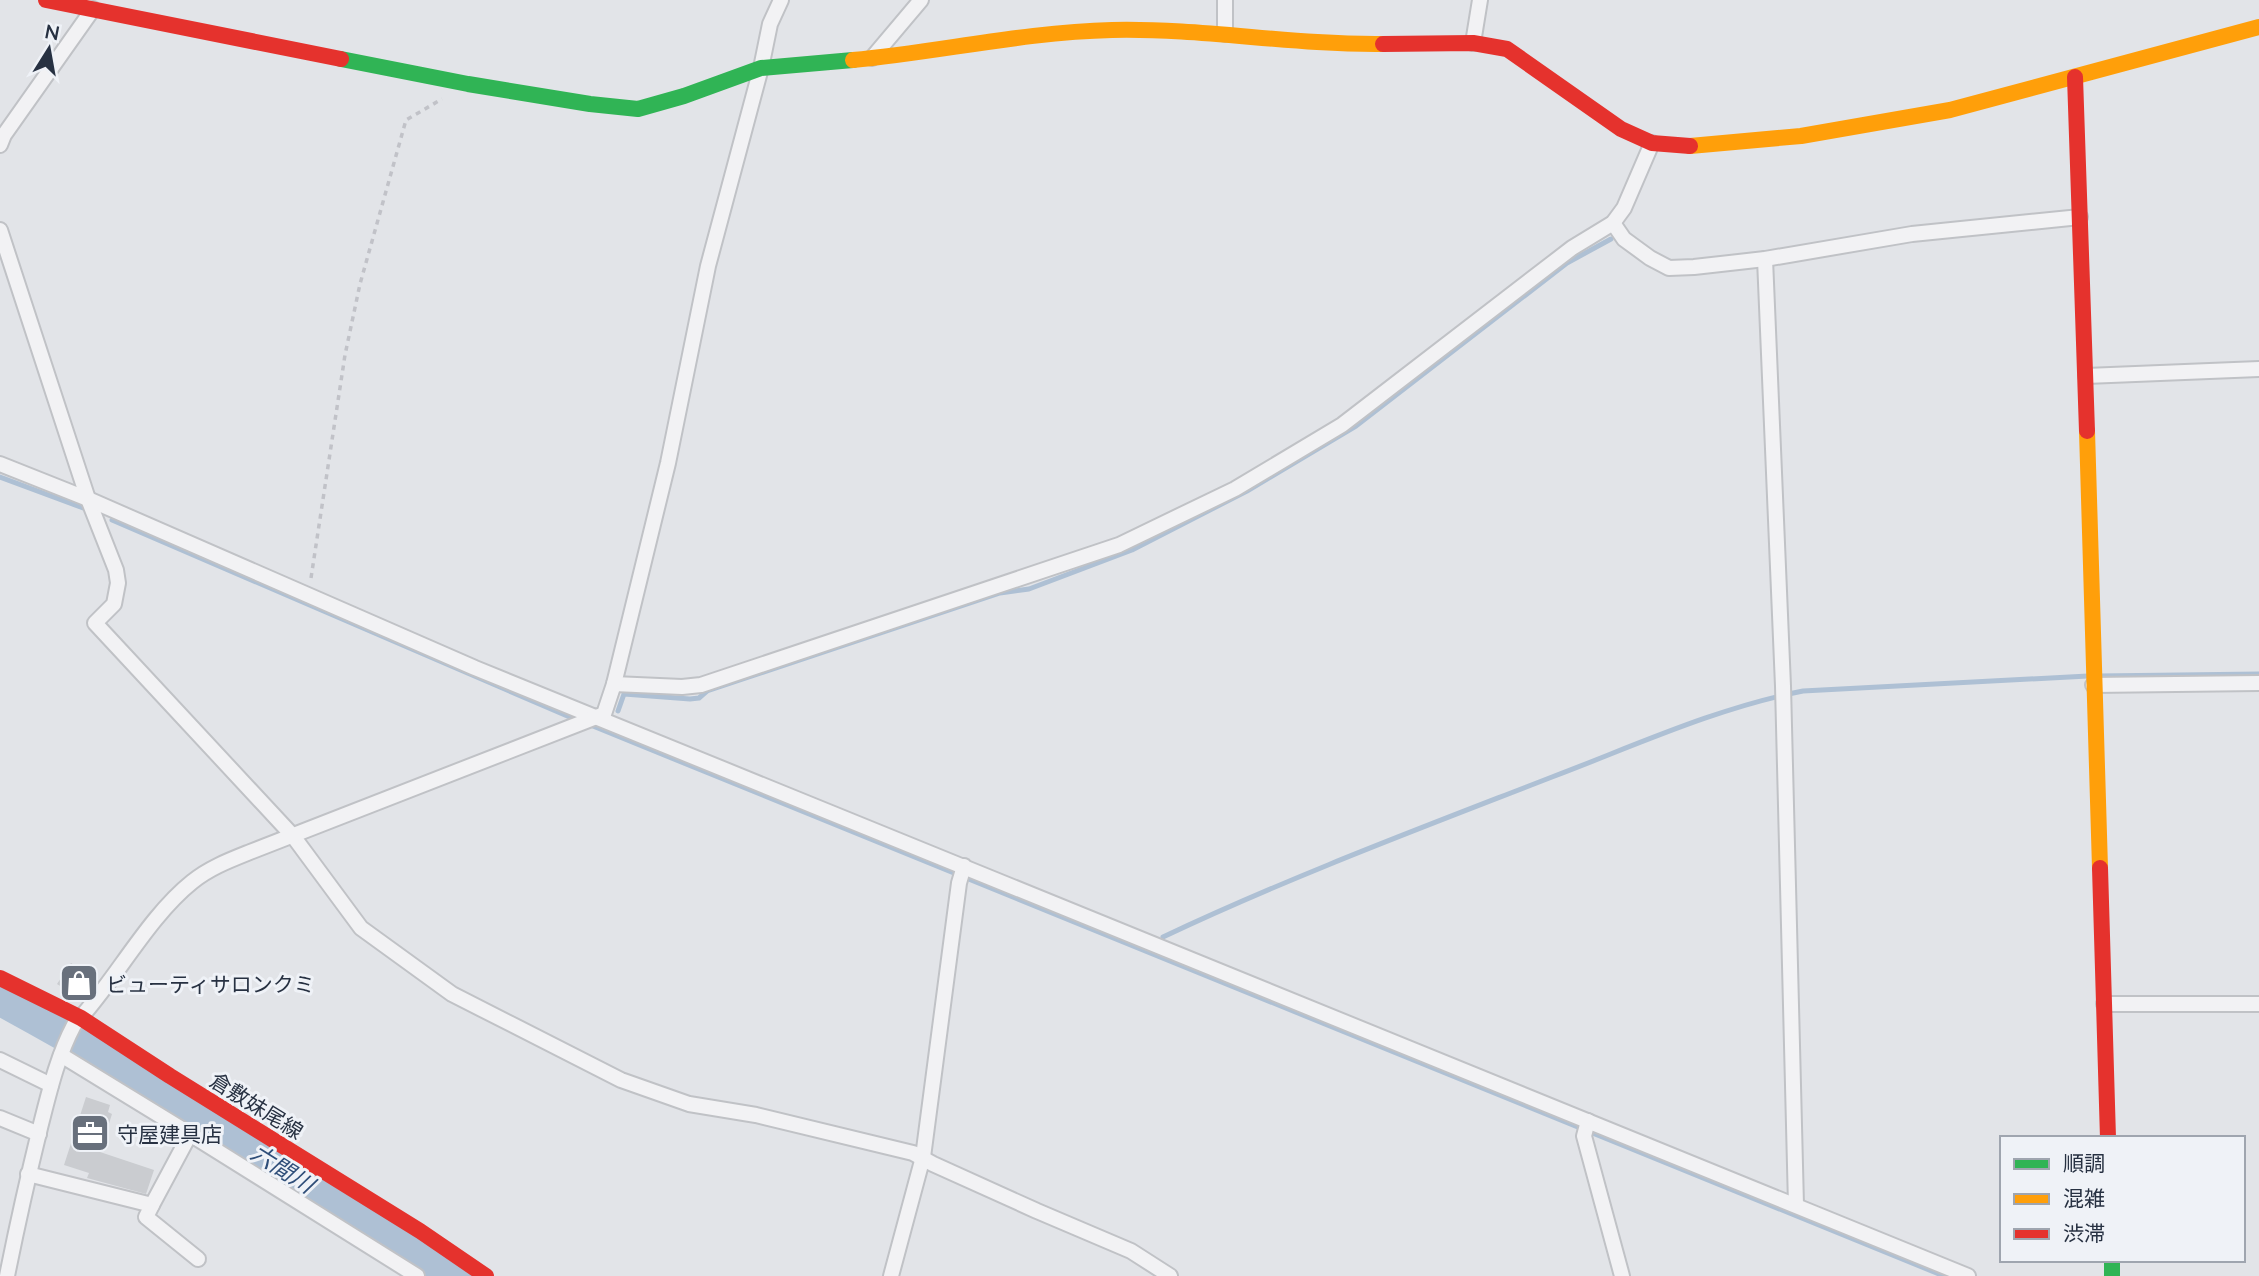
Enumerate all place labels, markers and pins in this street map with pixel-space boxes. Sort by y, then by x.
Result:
shop icon: ビューティサロンクミ [58,962,100,1004]
place label: ビューティサロンクミ [106,971,315,996]
office icon: 守屋建具店 [69,1112,111,1154]
place label: 守屋建具店 [117,1121,222,1146]

